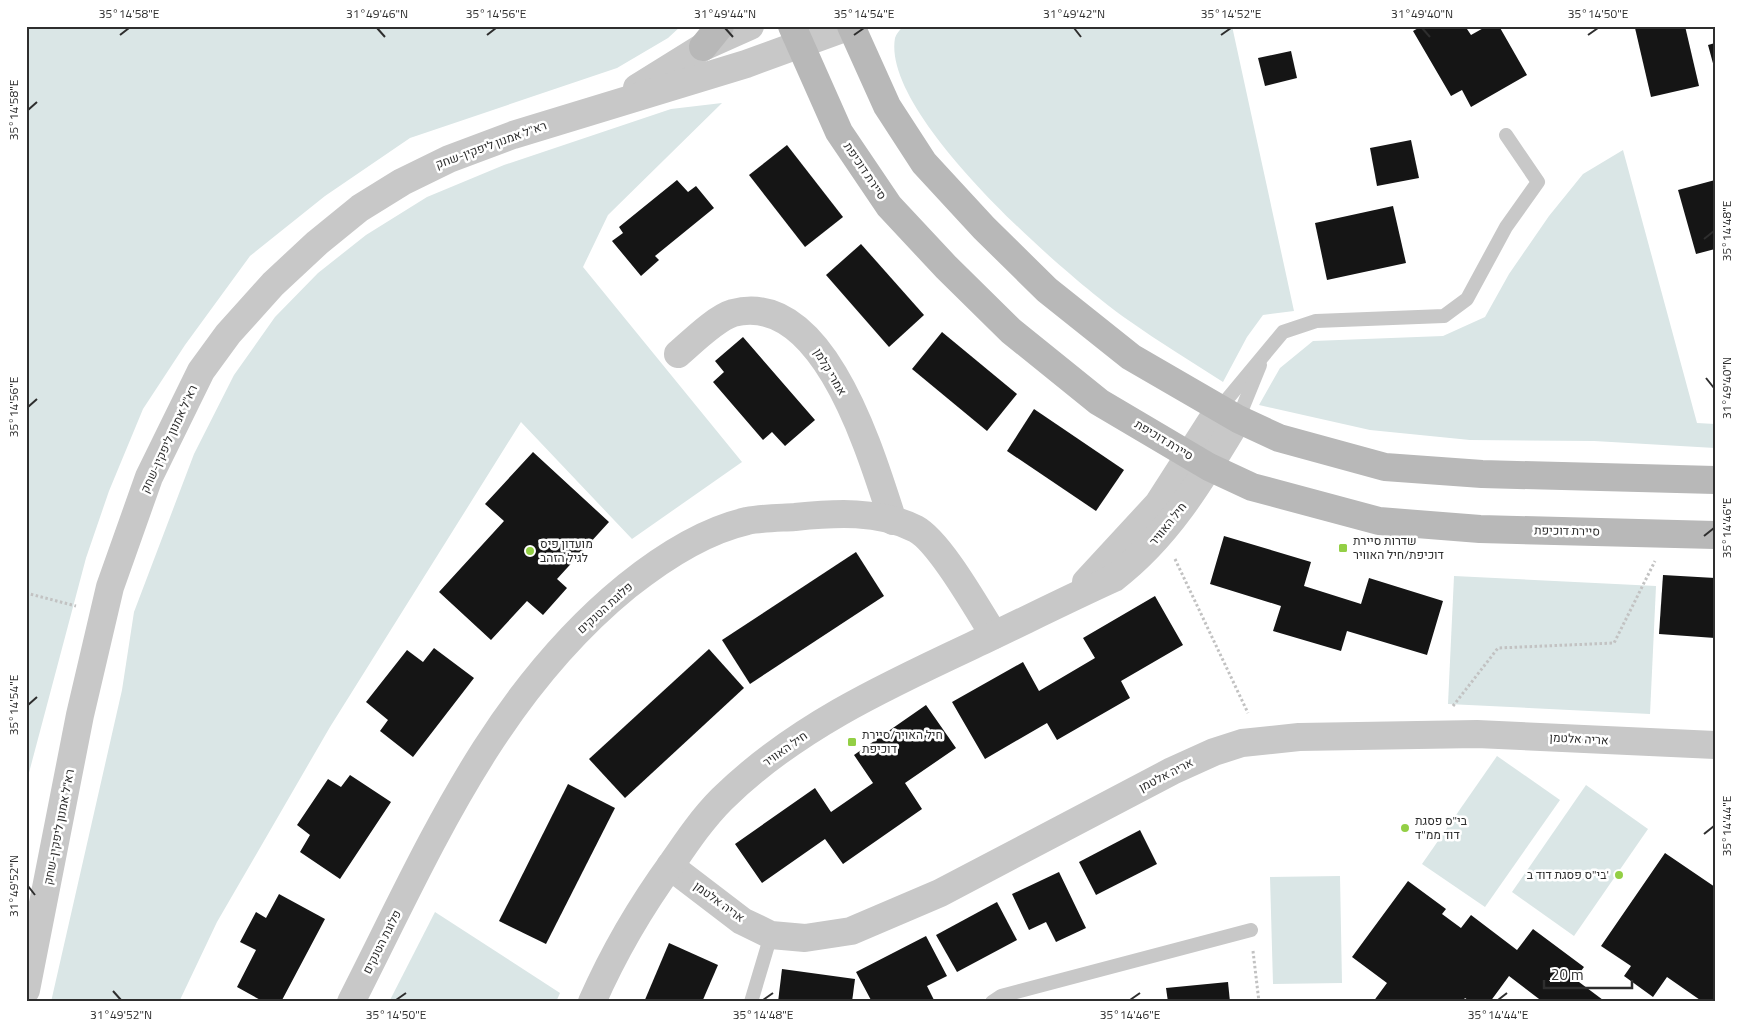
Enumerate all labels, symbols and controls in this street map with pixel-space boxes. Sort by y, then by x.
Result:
text: 35°14'58"E [99,4,160,23]
text: 31°49'46"N [346,4,408,23]
text: 35°14'56"E [466,4,527,23]
text: 31°49'44"N [694,4,756,23]
text: 35°14'54"E [834,4,895,23]
text: 31°49'42"N [1043,4,1105,23]
text: 35°14'52"E [1201,4,1262,23]
text: 31°49'40"N [1391,4,1453,23]
text: 35°14'50"E [1568,4,1629,23]
text: 35°14'58"E [4,79,23,140]
street label: רא"ל אמנון ליפקין-שחק [432,116,549,174]
street label: סיירת דוכיפת [839,138,892,203]
text: 35°14'48"E [1717,200,1736,261]
street label: אמרי קלמן [809,344,852,399]
text: 31°49'40"N [1717,357,1736,419]
text: 35°14'56"E [4,376,23,437]
street label: רא"ל אמנון ליפקין-שחק [135,382,202,496]
street label: סיירת דוכיפת [1131,414,1197,465]
text: 35°14'46"E [1717,497,1736,558]
street label: חיל האוויר [1144,498,1191,550]
street label: סיירת דוכיפת [1534,520,1600,541]
place label: שדרות סיירת דוכיפת/חיל האוויר [1353,531,1444,564]
place label: מועדון פיס לגיל הזהב [540,534,593,567]
marker: שדרות סיירת דוכיפת/חיל האוויר [1337,542,1349,554]
marker: מועדון פיס לגיל הזהב [524,545,536,557]
street label: פלוגת הטנקים [572,577,637,638]
text: 35°14'54"E [4,674,23,735]
place label: חיל האויר/סיירת דוכיפת [862,725,943,758]
street label: חיל האוויר [758,726,811,771]
street label: אריה אלטמן [1549,727,1609,750]
marker: חיל האויר/סיירת דוכיפת [846,736,858,748]
street label: אריה אלטמן [1135,753,1197,796]
street label: רא"ל אמנון ליפקין-שחק [38,767,79,886]
text: 35°14'44"E [1717,795,1736,856]
place label: בי"ס פסגת דוד ממ"ד [1415,811,1468,844]
marker: בי"ס פסגת דוד ממ"ד [1399,822,1411,834]
text: 31°49'52"N [4,855,23,917]
place label: בי"ס פסגת דוד ב' [1527,865,1609,884]
marker: בי"ס פסגת דוד ב' [1613,869,1625,881]
street label: אריה אלטמן [690,877,749,927]
street label: פלוגת הטנקים [357,906,406,977]
scale bar [1544,958,1631,990]
text: 20 m [1551,963,1584,986]
text: 31°49'52"N [90,1005,152,1024]
text: 35°14'50"E [366,1005,427,1024]
text: 35°14'48"E [733,1005,794,1024]
text: 35°14'46"E [1100,1005,1161,1024]
text: 35°14'44"E [1468,1005,1529,1024]

